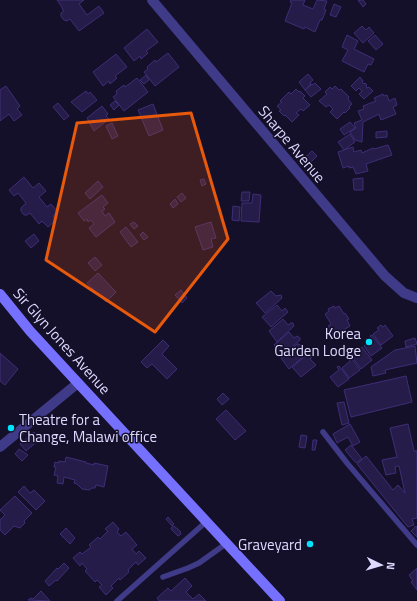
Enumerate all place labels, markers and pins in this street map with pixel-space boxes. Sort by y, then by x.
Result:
place label: Korea Garden Lodge [274,322,361,362]
marker: Korea Garden Lodge [364,337,374,347]
place label: Theatre for a Change, Malawi office [19,408,157,448]
marker: Theatre for a Change, Malawi office [6,423,16,433]
place label: Graveyard [238,533,302,556]
marker: Graveyard [305,539,315,549]

